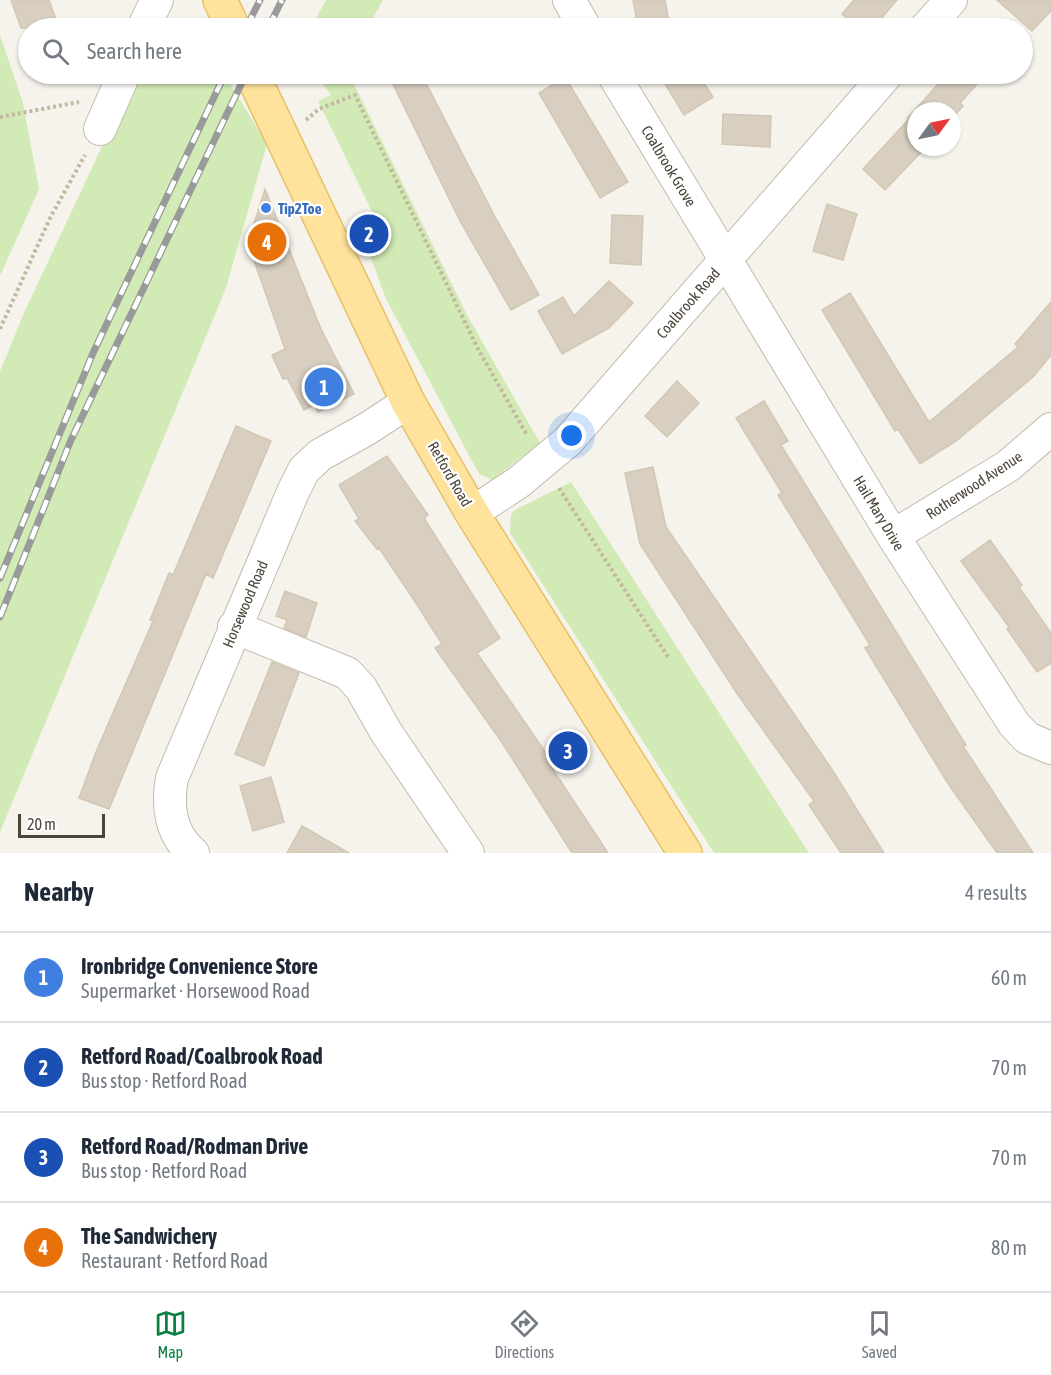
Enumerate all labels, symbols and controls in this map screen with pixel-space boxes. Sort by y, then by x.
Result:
search box [18,18,1033,84]
icon: search [39,35,72,68]
text: Search here [87,38,182,64]
north arrow [907,102,961,156]
street label: Coalbrook Grove [638,123,700,210]
place label: Tip2Toe [278,200,322,217]
marker: Tip2Toe [259,201,273,215]
pin: 2 [350,212,388,256]
pin: 4 [248,220,286,264]
street label: Coalbrook Road [653,264,723,342]
pin: 1 [304,364,344,410]
your location [557,421,586,450]
street label: Retford Road [425,439,475,509]
street label: Rotherwood Avenue [923,448,1025,522]
street label: Hail Mary Drive [850,473,908,554]
street label: Horsewood Road [219,558,271,650]
pin: 3 [548,728,588,774]
scale bar [18,811,105,838]
text: 20 m [27,815,56,833]
text: Nearby [24,877,94,907]
text: 4 results [965,881,1027,904]
text: Ironbridge Convenience Store [81,953,318,979]
text: 1 [39,966,48,989]
text: 60 m [991,966,1027,989]
text: Supermarket · Horsewood Road [81,979,310,1002]
text: Retford Road/Coalbrook Road [81,1043,323,1069]
text: 2 [39,1056,48,1079]
text: 70 m [991,1056,1027,1079]
text: Bus stop · Retford Road [81,1069,247,1092]
text: Retford Road/Rodman Drive [81,1133,308,1159]
text: 3 [39,1146,48,1169]
text: 70 m [991,1146,1027,1169]
text: Bus stop · Retford Road [81,1159,247,1182]
text: The Sandwichery [81,1223,217,1249]
text: 4 [39,1236,48,1259]
text: 80 m [991,1236,1027,1259]
text: Restaurant · Retford Road [81,1249,268,1272]
tab: Map [154,1307,187,1361]
tab: Directions [494,1307,554,1361]
tab: Saved [862,1307,897,1361]

